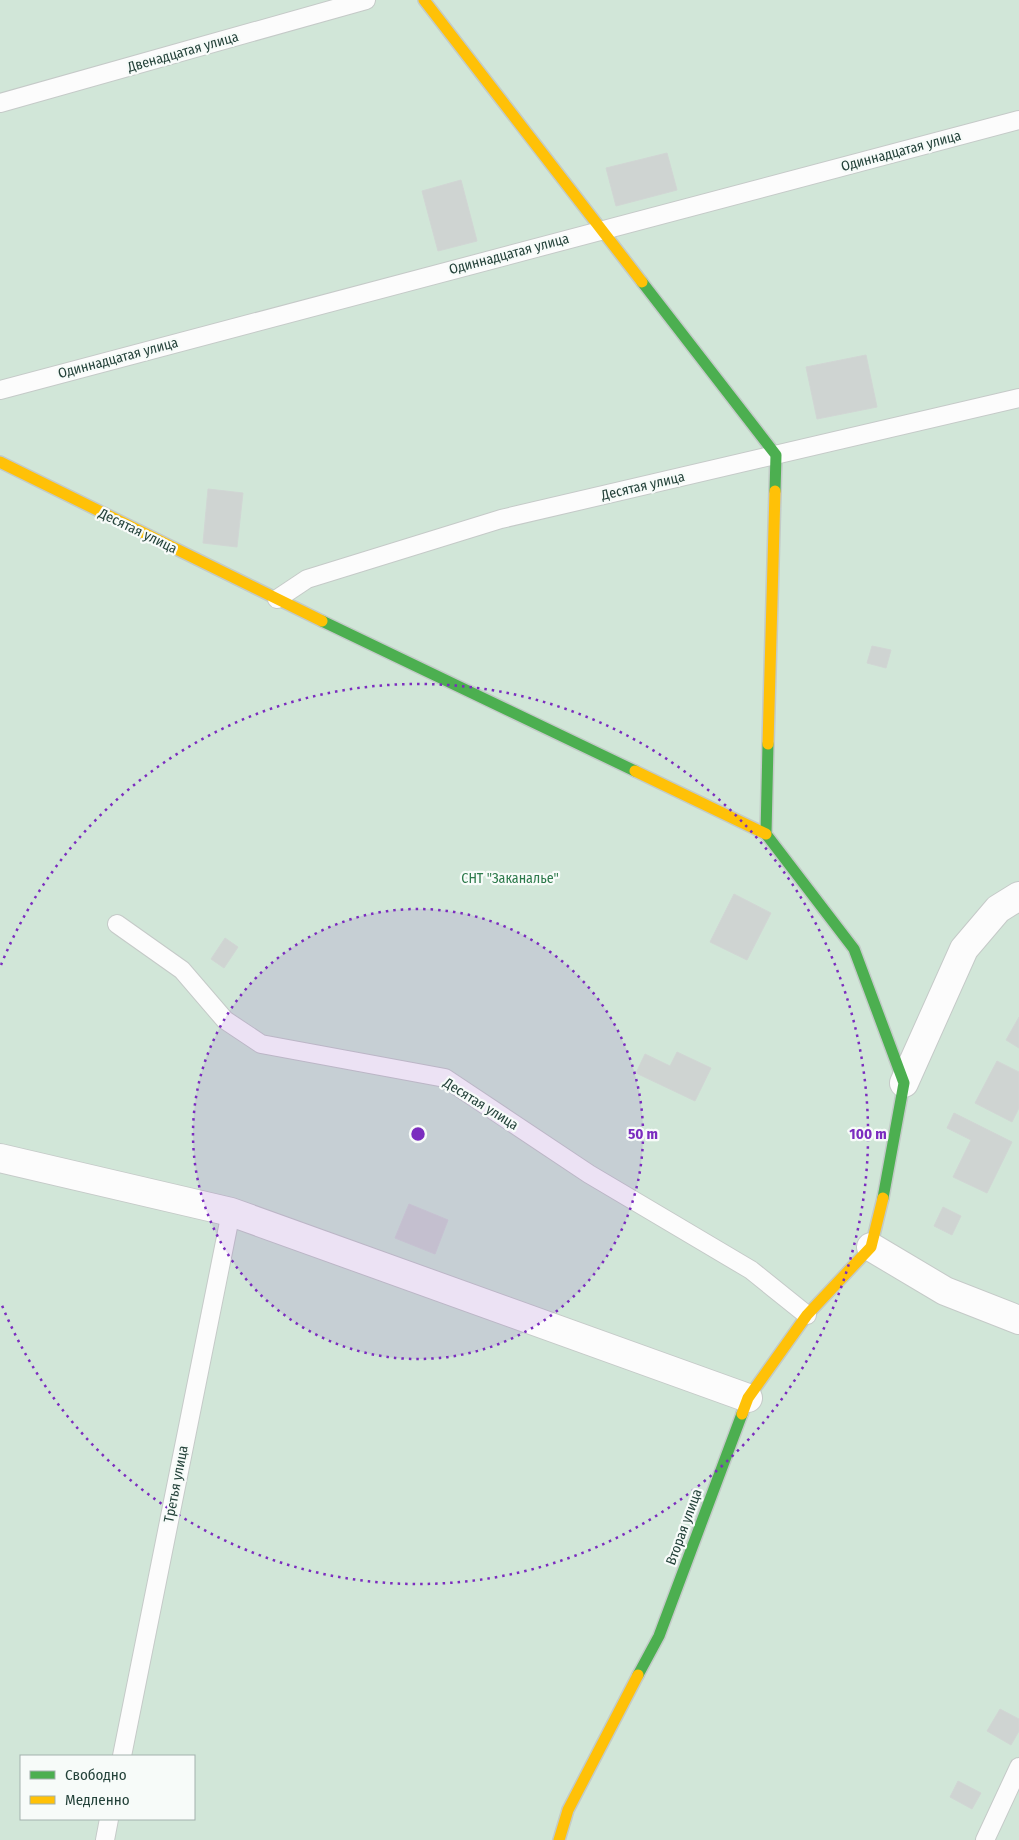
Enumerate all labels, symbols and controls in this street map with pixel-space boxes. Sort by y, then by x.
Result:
street label: Двенадцатая улица [125,28,240,76]
street label: Одиннадцатая улица [839,127,963,175]
street label: Одиннадцатая улица [447,230,571,278]
street label: Одиннадцатая улица [56,334,180,382]
street label: Десятая улица [599,468,686,504]
street label: Десятая улица [95,504,180,557]
park label: СНТ "Заканалье" [461,870,559,887]
street label: Десятая улица [440,1074,522,1134]
centre of rings [409,1125,427,1143]
text: 50 m [628,1125,658,1143]
text: 100 m [849,1125,887,1143]
street label: Третья улица [160,1444,192,1524]
street label: Вторая улица [662,1487,706,1567]
legend [20,1755,195,1820]
text: Свободно [65,1766,127,1784]
text: Медленно [65,1791,130,1809]

